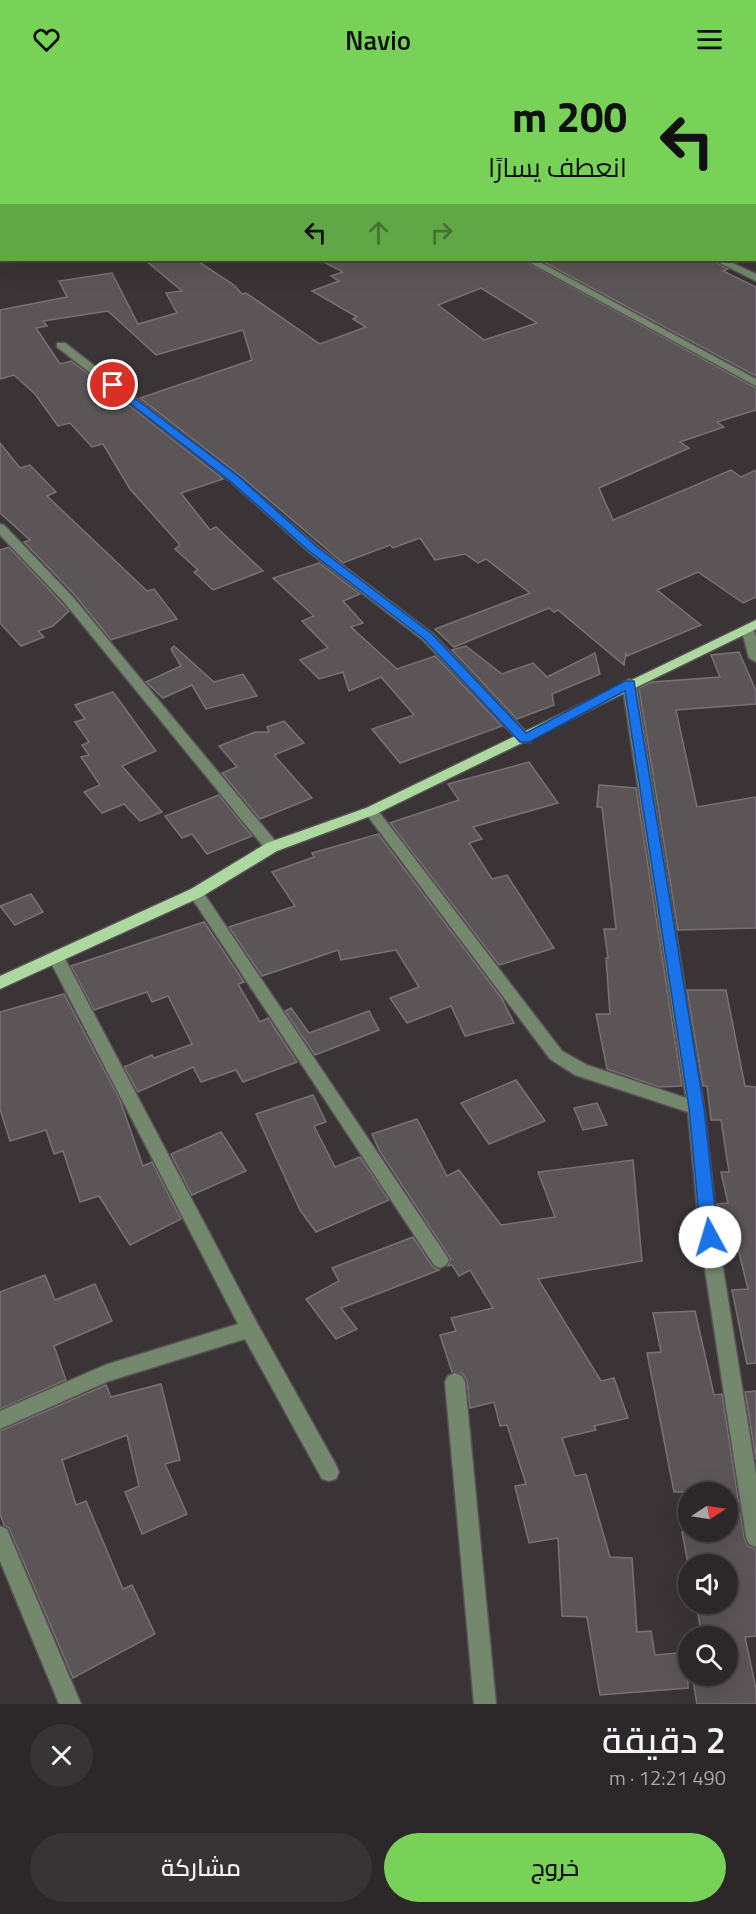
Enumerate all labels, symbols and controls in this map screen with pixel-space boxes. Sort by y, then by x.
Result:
text: Navio [345,19,411,60]
icon: heart [30,23,63,56]
icon: menu [693,23,726,56]
text: 200 m [512,84,627,148]
icon: left [648,102,726,180]
text: انعطف يسارًا [488,146,627,187]
icon: left [299,216,332,249]
icon: ahead [362,216,395,249]
icon: right [425,216,458,249]
pin [87,359,138,410]
icon: arrive [96,368,129,401]
position arrow [678,1205,742,1269]
north arrow [678,1482,738,1542]
map controls [678,1482,738,1686]
button: sound [678,1554,738,1614]
button: search [678,1626,738,1686]
text: 2 دقيقة [602,1712,726,1767]
button: close [30,1724,93,1787]
text: 490 m · 12:21 [609,1762,726,1793]
button: مشاركة [30,1833,372,1902]
button: خروج [384,1833,726,1902]

